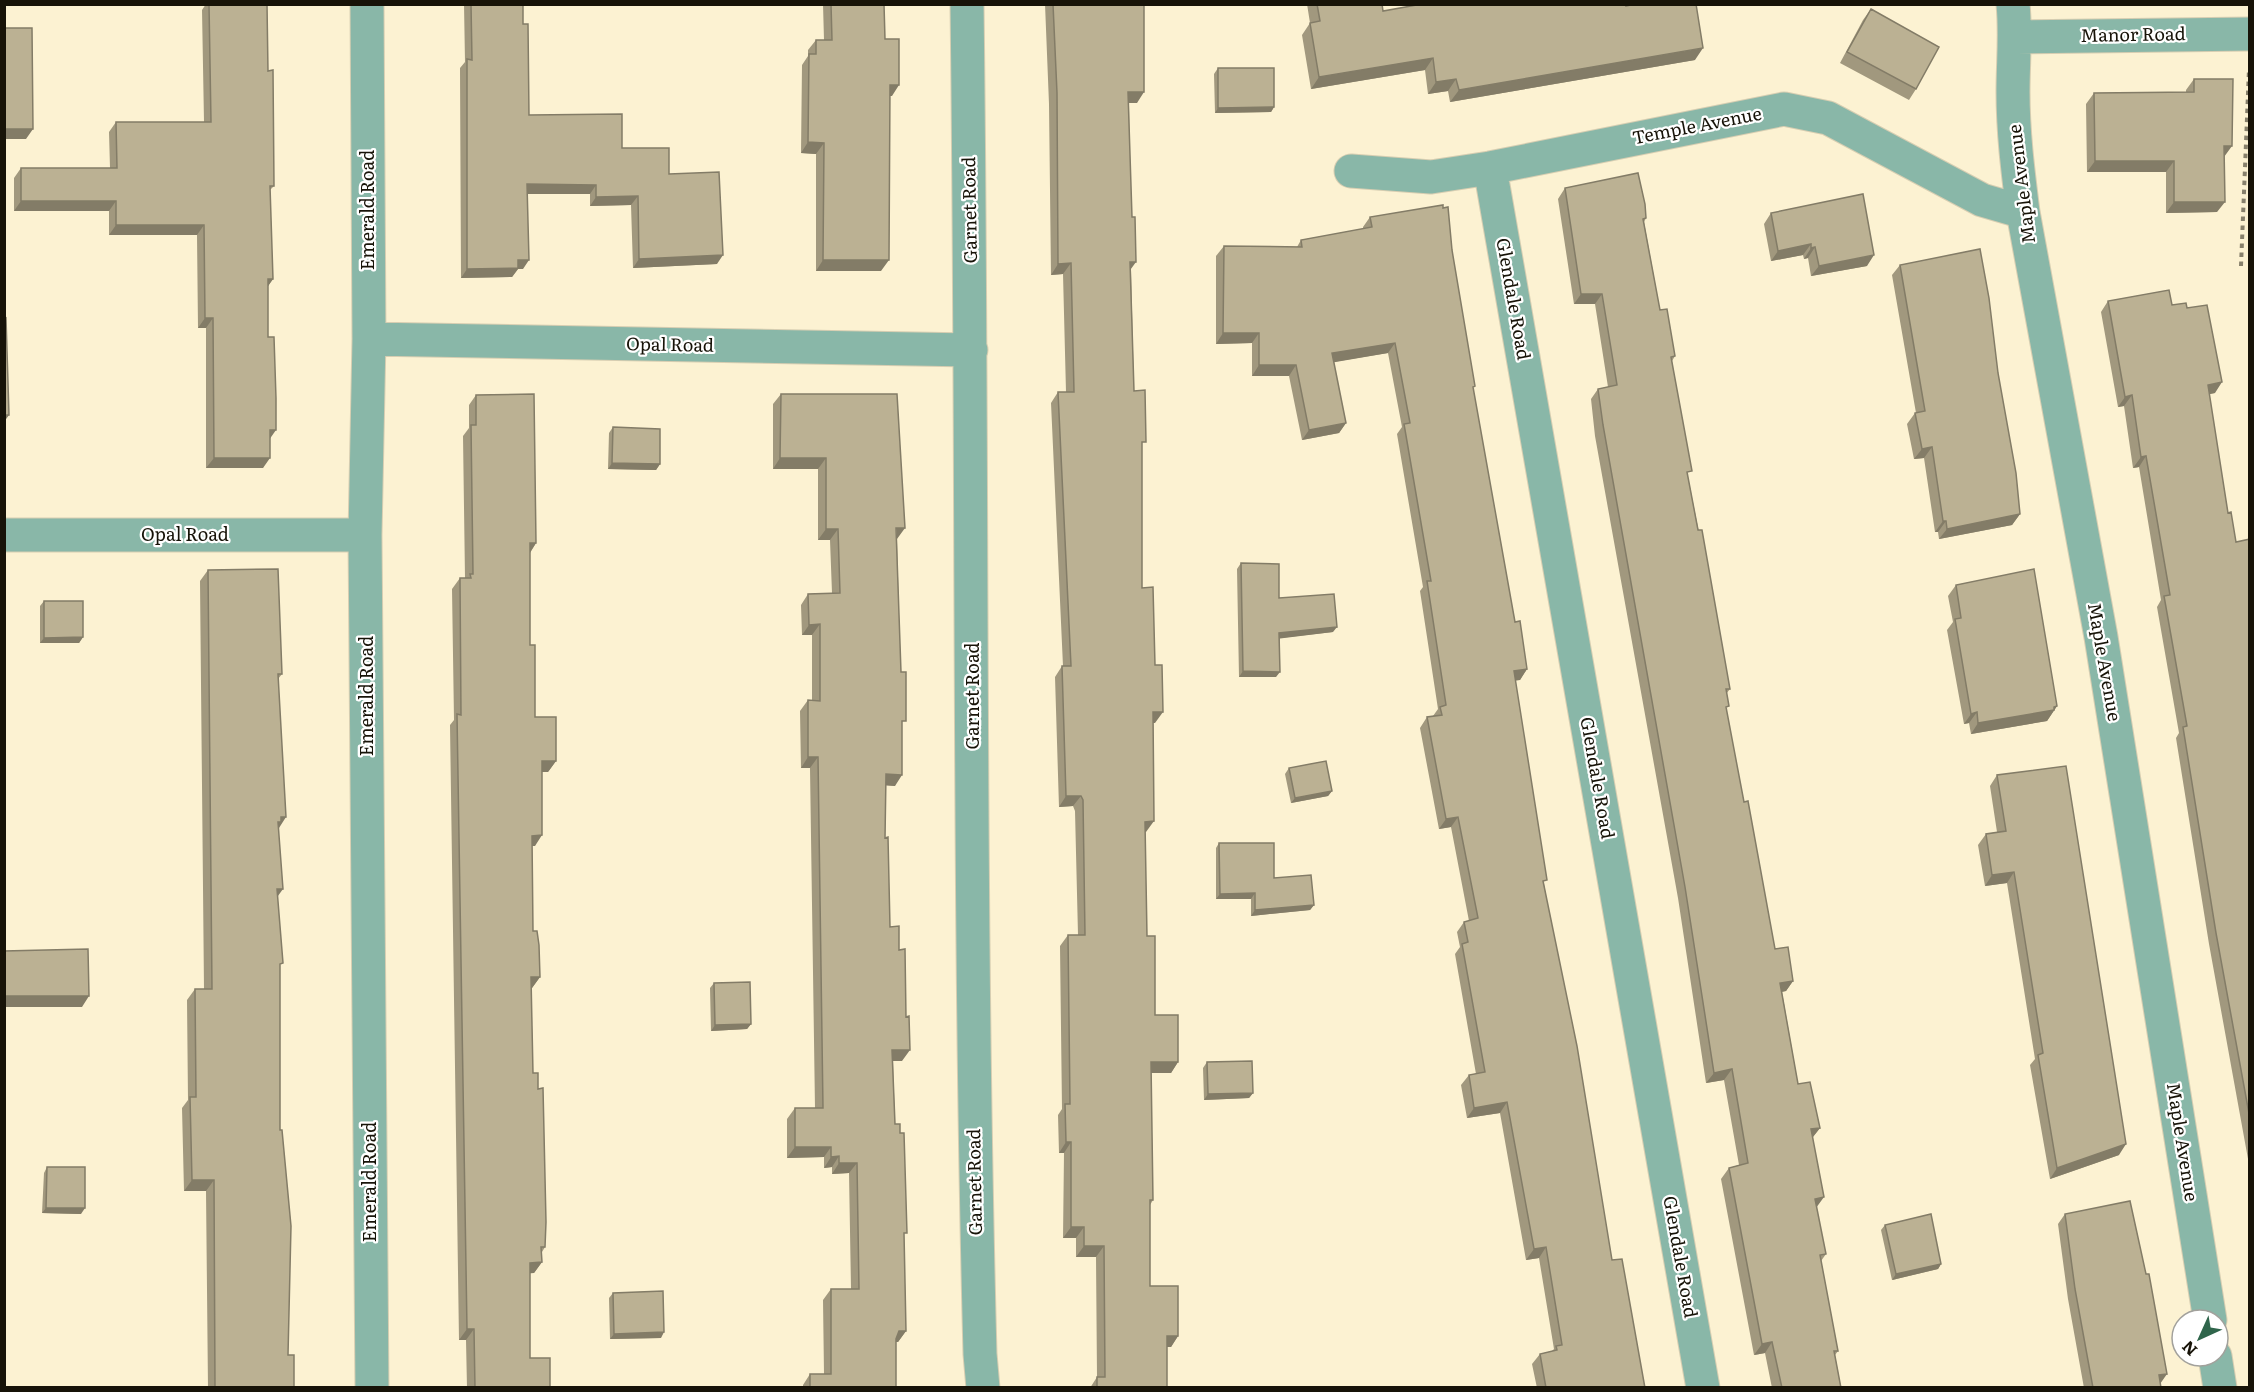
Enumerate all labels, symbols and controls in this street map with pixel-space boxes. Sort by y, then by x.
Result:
street label: Manor Road [2080,19,2186,48]
street label: Temple Avenue [1630,99,1764,150]
street label: Maple Avenue [2000,123,2041,245]
street label: Emerald Road [353,150,380,270]
street label: Garnet Road [954,156,983,264]
street label: Glendale Road [1490,236,1538,362]
street label: Opal Road [626,329,714,358]
street label: Opal Road [141,520,229,547]
street label: Maple Avenue [2082,600,2129,723]
street label: Emerald Road [352,636,379,756]
street label: Garnet Road [958,643,985,749]
street label: Glendale Road [1574,715,1622,841]
street label: Maple Avenue [2161,1080,2206,1203]
street label: Emerald Road [355,1122,382,1242]
street label: Garnet Road [959,1128,988,1236]
street label: Glendale Road [1657,1194,1705,1320]
north arrow [2170,1308,2230,1368]
text: N [2175,1336,2202,1363]

